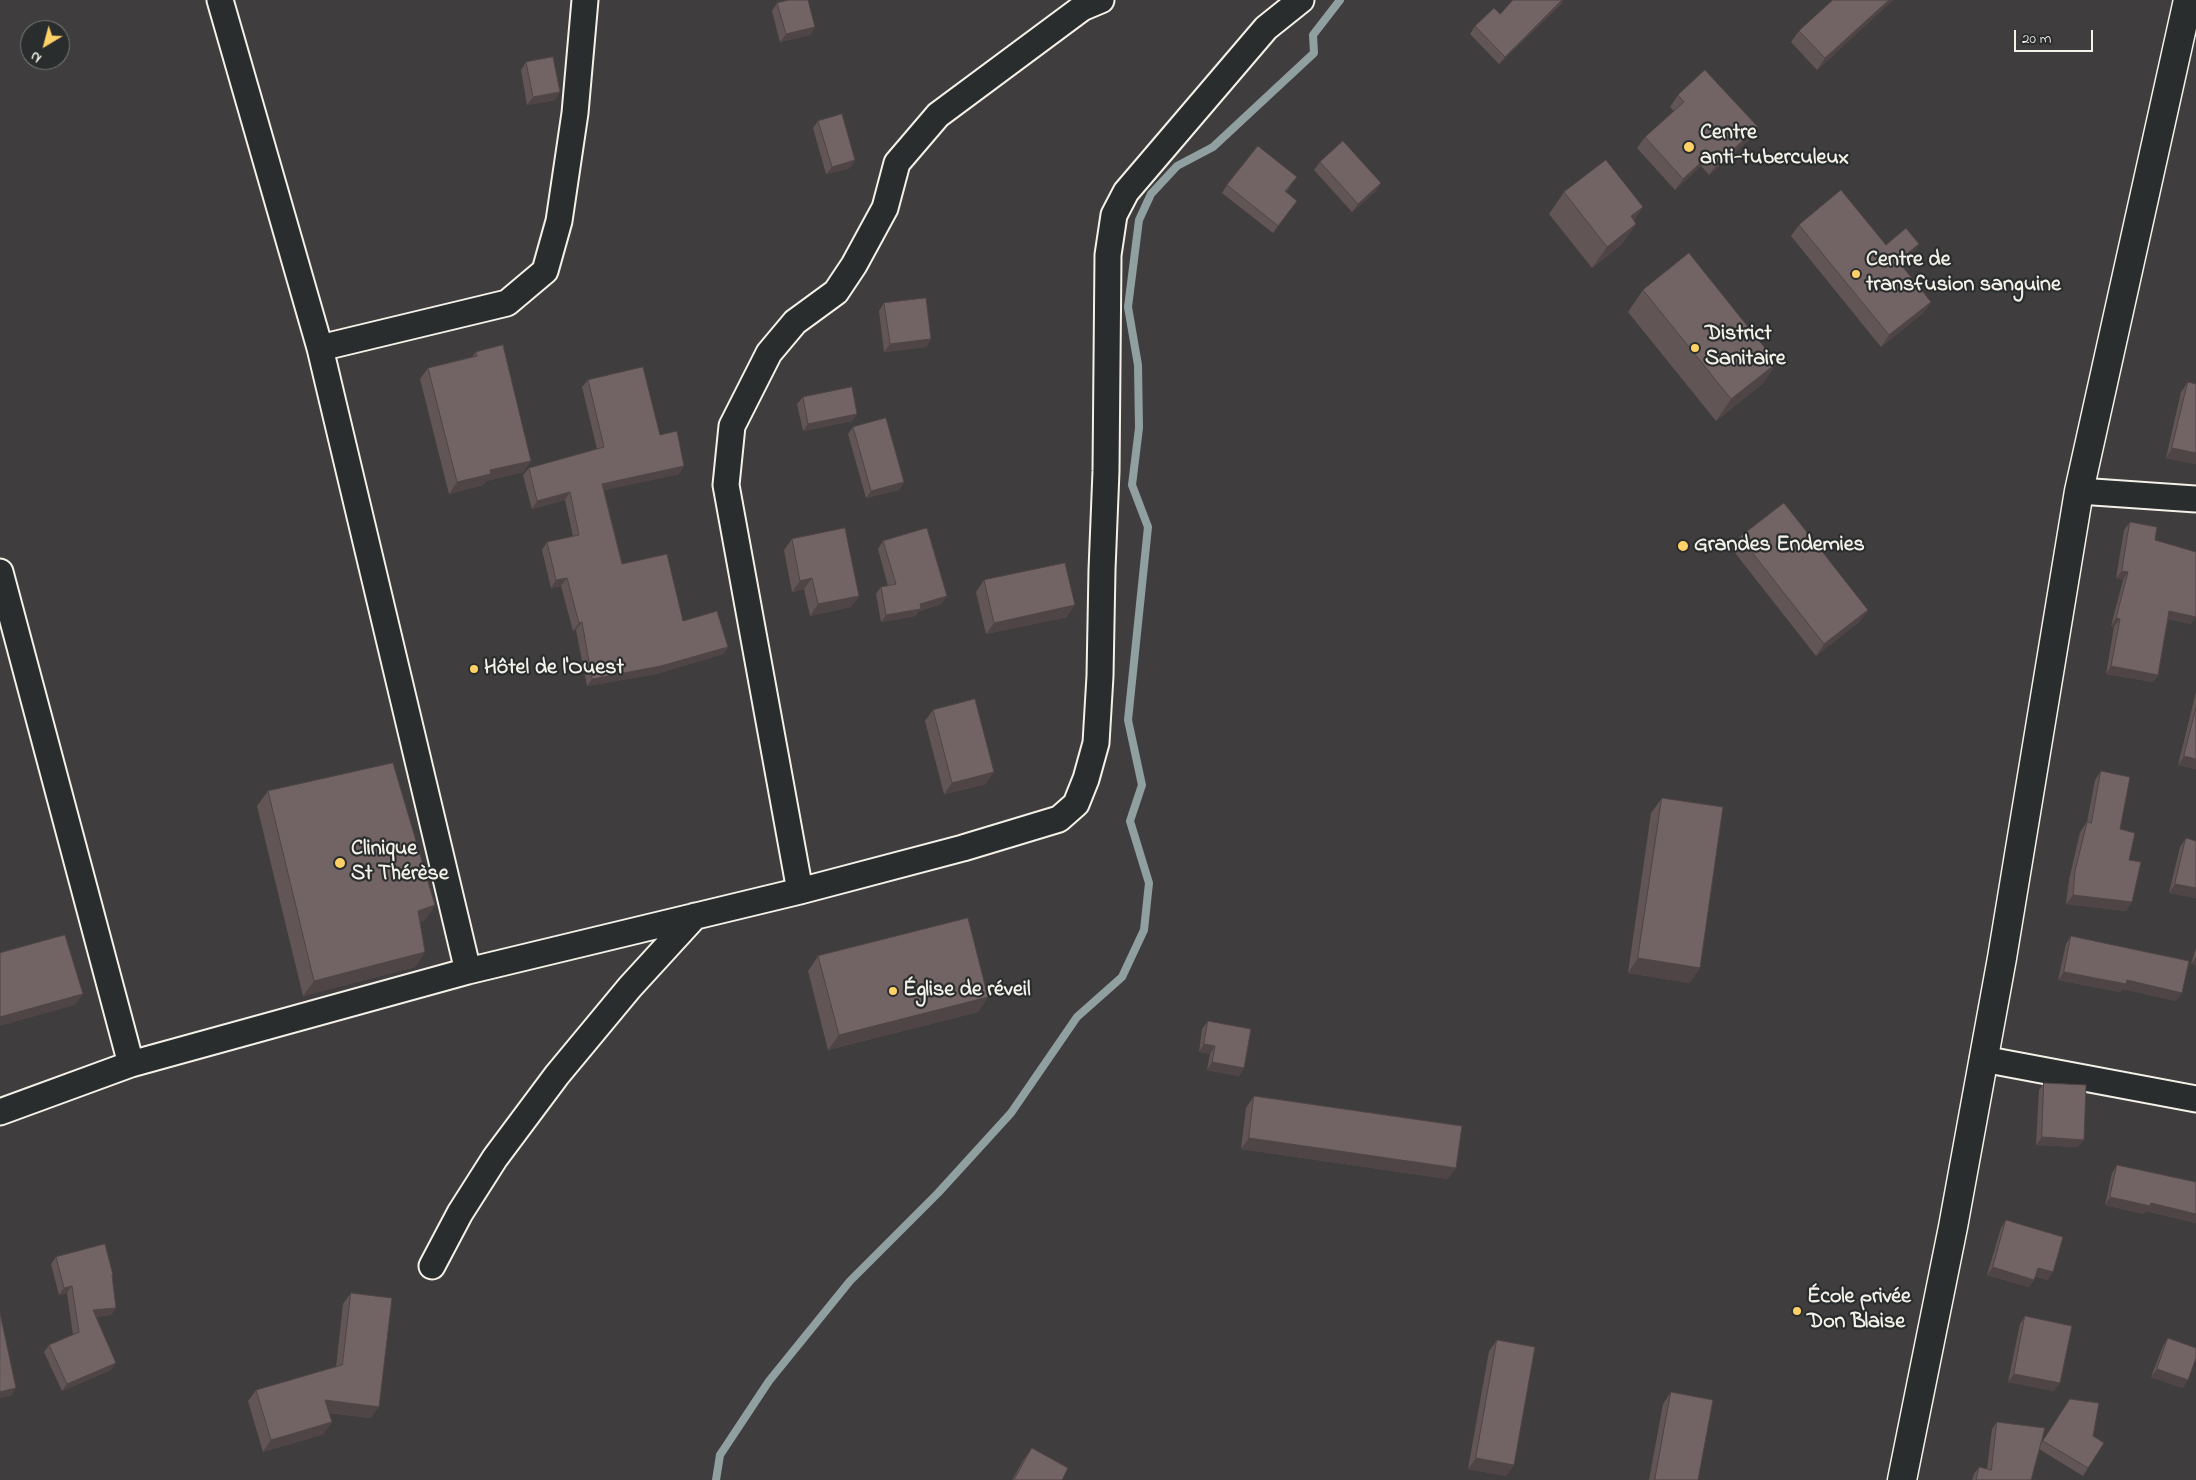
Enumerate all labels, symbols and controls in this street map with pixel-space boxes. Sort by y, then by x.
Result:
north arrow [20,20,70,70]
scale bar [2016,20,2095,52]
text: 20 m [2022,28,2051,50]
text: N [26,45,46,68]
place label: Centre anti-tuberculeux [1700,121,1849,172]
marker: Centre anti-tuberculeux [1682,140,1696,154]
place label: Centre de transfusion sanguine [1866,248,2061,300]
marker: Centre de transfusion sanguine [1850,268,1862,280]
place label: District Sanitaire [1705,322,1786,374]
marker: District Sanitaire [1689,342,1701,354]
place label: Grandes Endemies [1694,533,1865,559]
marker: Grandes Endemies [1676,539,1690,553]
place label: Hôtel de l'Ouest [484,656,624,682]
marker: Hôtel de l'Ouest [468,663,480,675]
place label: Clinique St Thérèse [351,837,449,888]
marker: Clinique St Thérèse [333,856,347,870]
place label: Église de réveil [903,978,1031,1004]
marker: Église de réveil [887,985,899,997]
place label: École privée Don Blaise [1807,1285,1911,1336]
marker: École privée Don Blaise [1791,1305,1803,1317]

